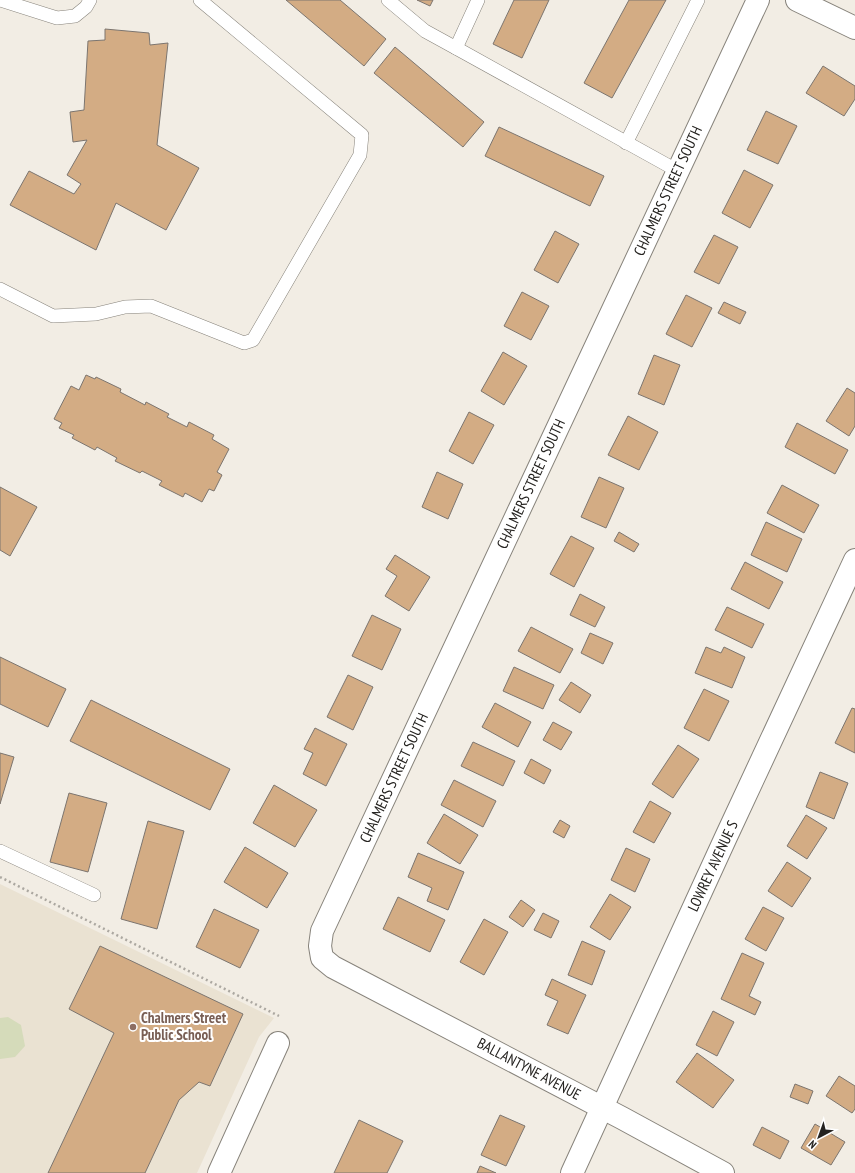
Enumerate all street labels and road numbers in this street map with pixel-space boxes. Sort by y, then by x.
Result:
street label: CHALMERS STREET SOUTH [629,123,706,259]
street label: CHALMERS STREET SOUTH [492,416,569,552]
street label: CHALMERS STREET SOUTH [355,710,432,846]
street label: LOWREY AVENUE S [683,817,742,914]
street label: BALLANTYNE AVENUE [474,1033,584,1104]

